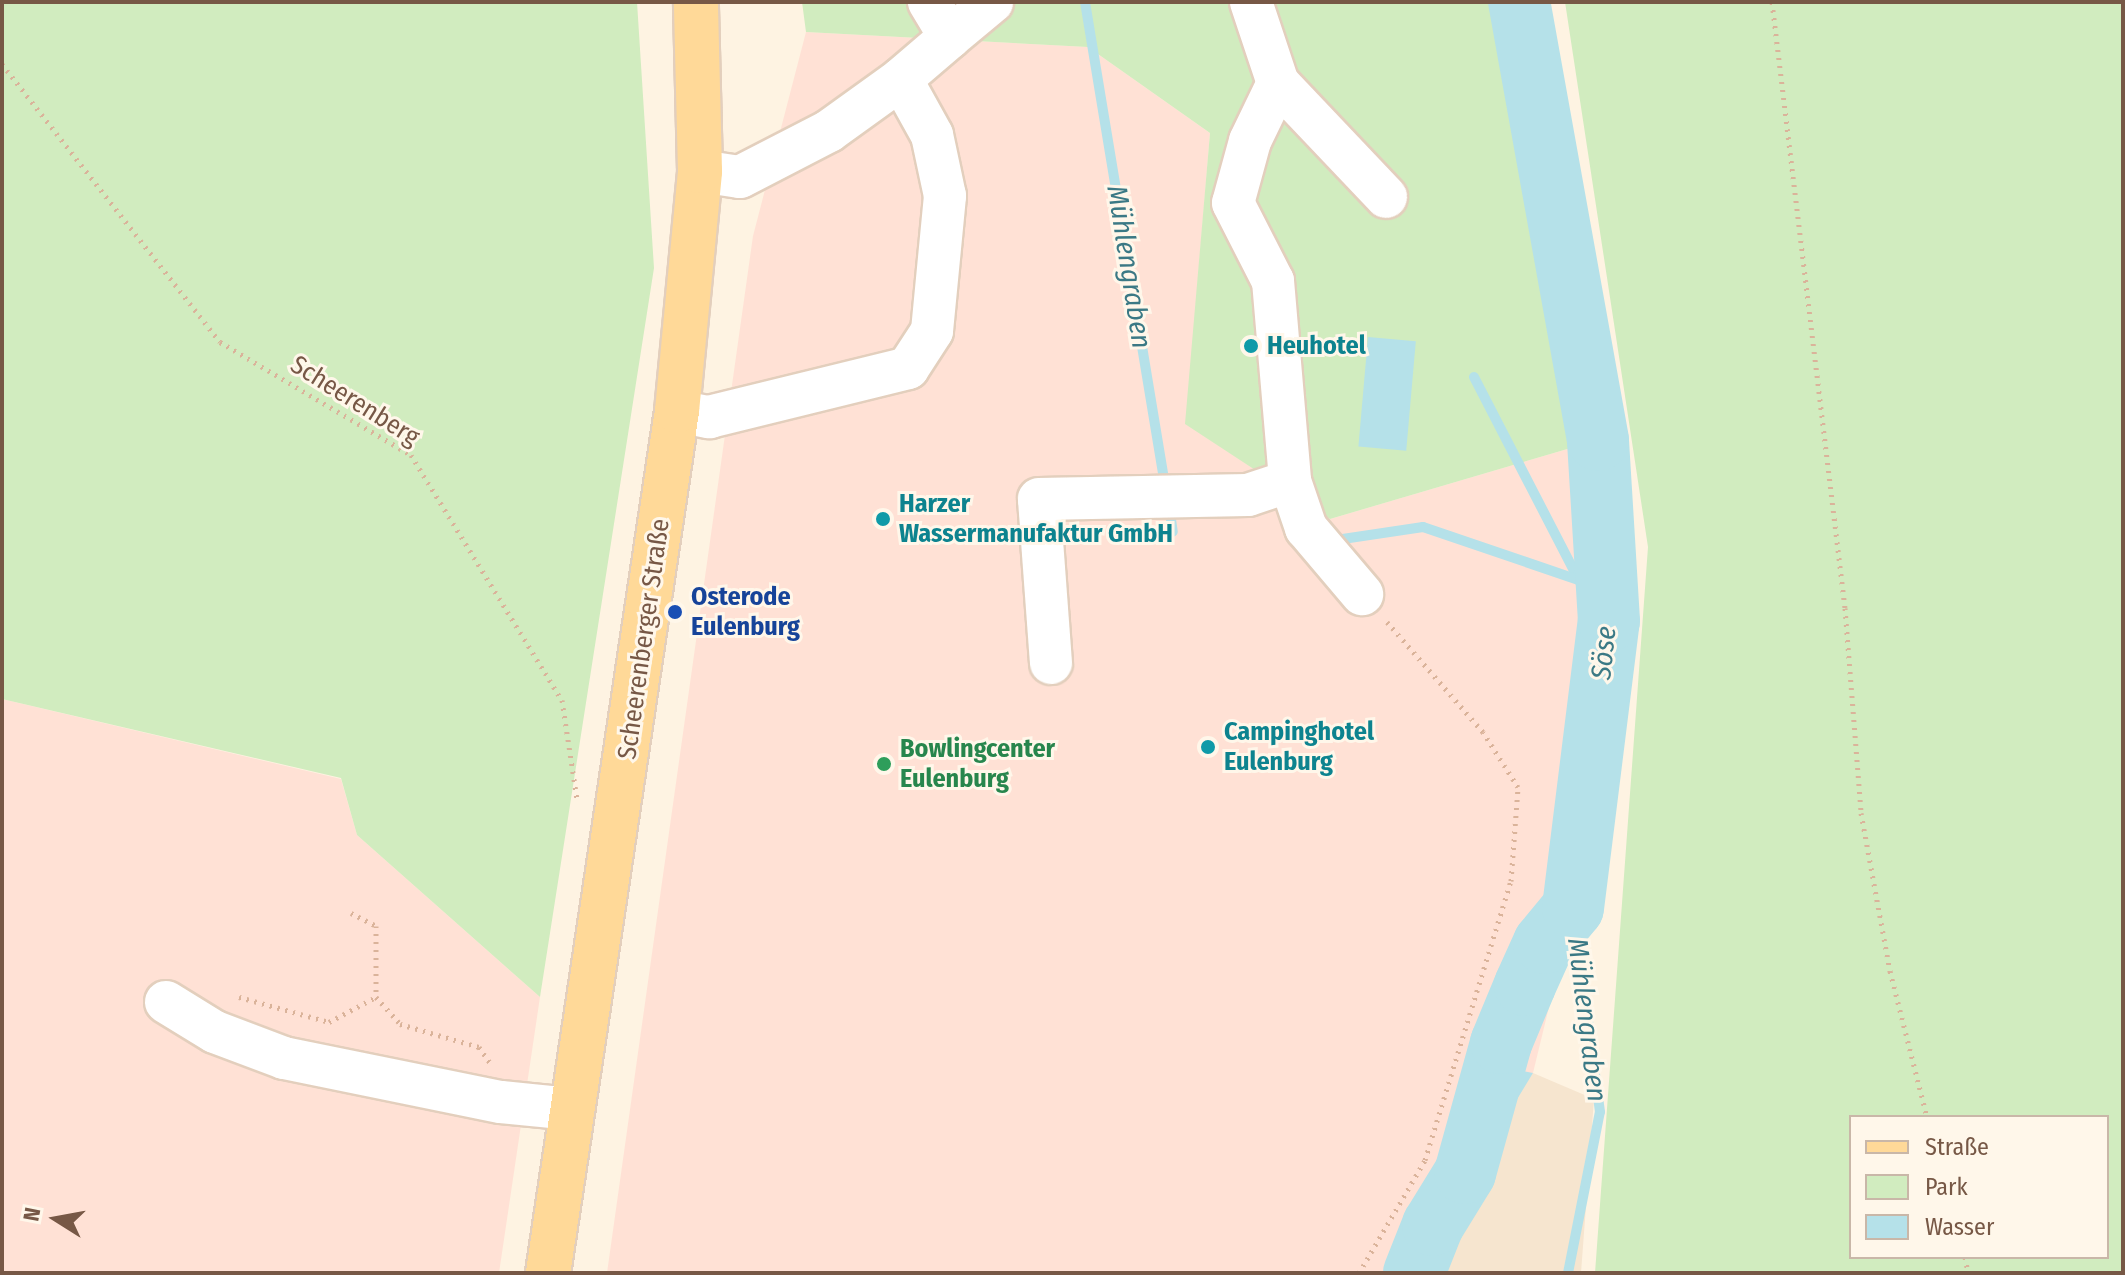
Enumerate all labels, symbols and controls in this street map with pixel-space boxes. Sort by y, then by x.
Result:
water label: Mühlengraben [1100,183,1158,351]
place label: Heuhotel [1267,330,1366,362]
marker: Heuhotel [1242,337,1260,355]
street label: Scheerenberg [285,349,425,453]
place label: Harzer Wassermanufaktur GmbH [899,488,1173,550]
marker: Harzer Wassermanufaktur GmbH [874,510,892,528]
street label: Scheerenberger Straße [612,517,676,761]
place label: Osterode Eulenburg [691,581,800,642]
marker: Osterode Eulenburg [666,603,684,621]
water label: Söse [1584,625,1624,681]
place label: Campinghotel Eulenburg [1224,716,1374,778]
place label: Bowlingcenter Eulenburg [900,733,1055,794]
marker: Campinghotel Eulenburg [1199,738,1217,756]
marker: Bowlingcenter Eulenburg [875,755,893,773]
water label: Mühlengraben [1560,936,1614,1104]
legend [1849,1115,2109,1259]
text: Straße [1925,1133,1989,1161]
text: Park [1925,1173,1968,1201]
north arrow [16,1179,96,1259]
text: N [17,1205,46,1223]
text: Wasser [1925,1213,1994,1241]

